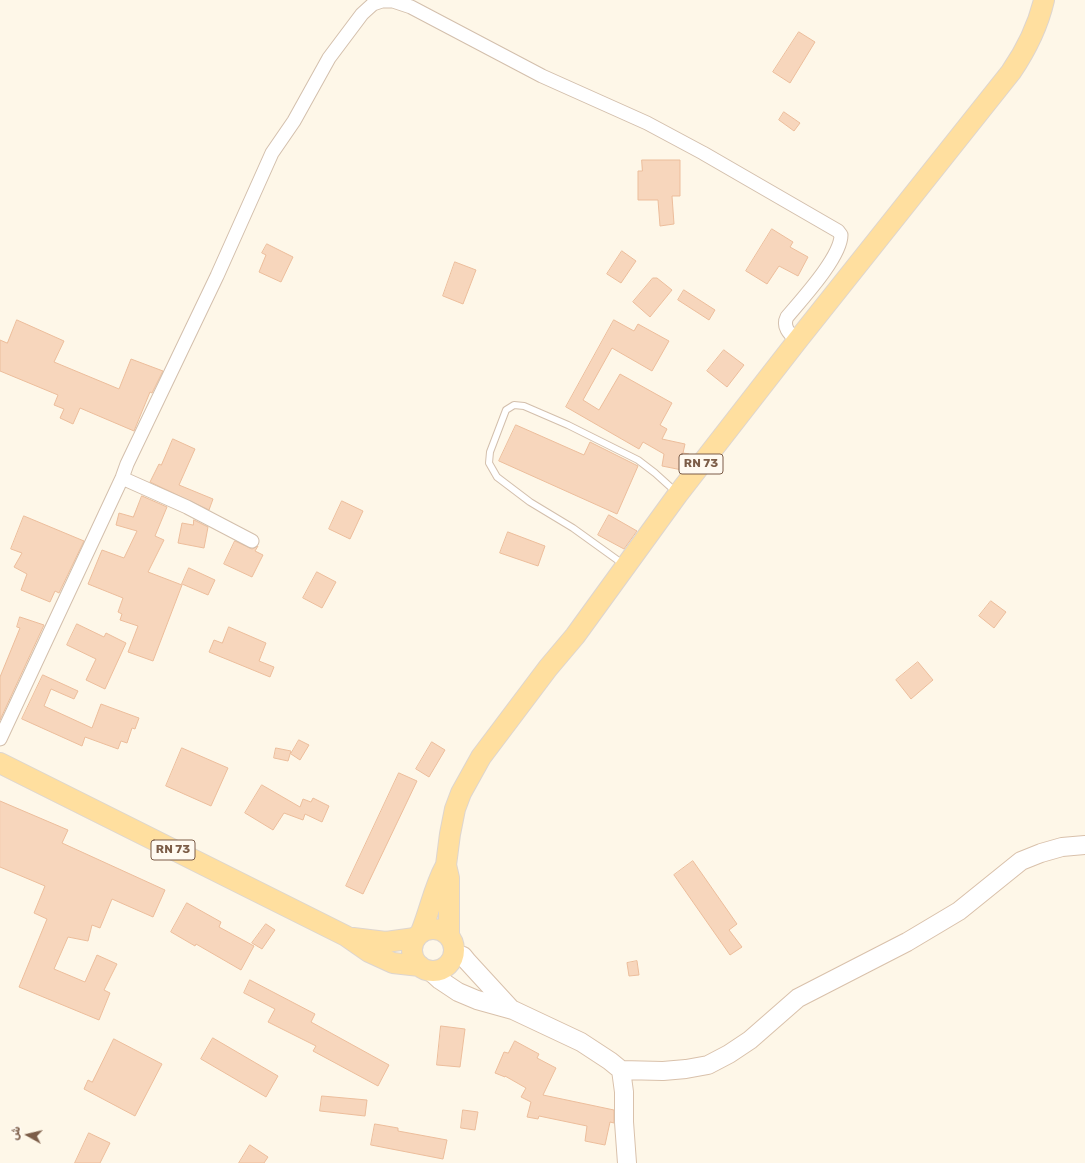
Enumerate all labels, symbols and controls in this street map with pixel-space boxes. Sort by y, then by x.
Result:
road number: RN 73 [679,454,723,474]
road number: RN 73 [151,840,195,860]
north arrow [8,1115,48,1155]
text: ش [8,1125,23,1141]

